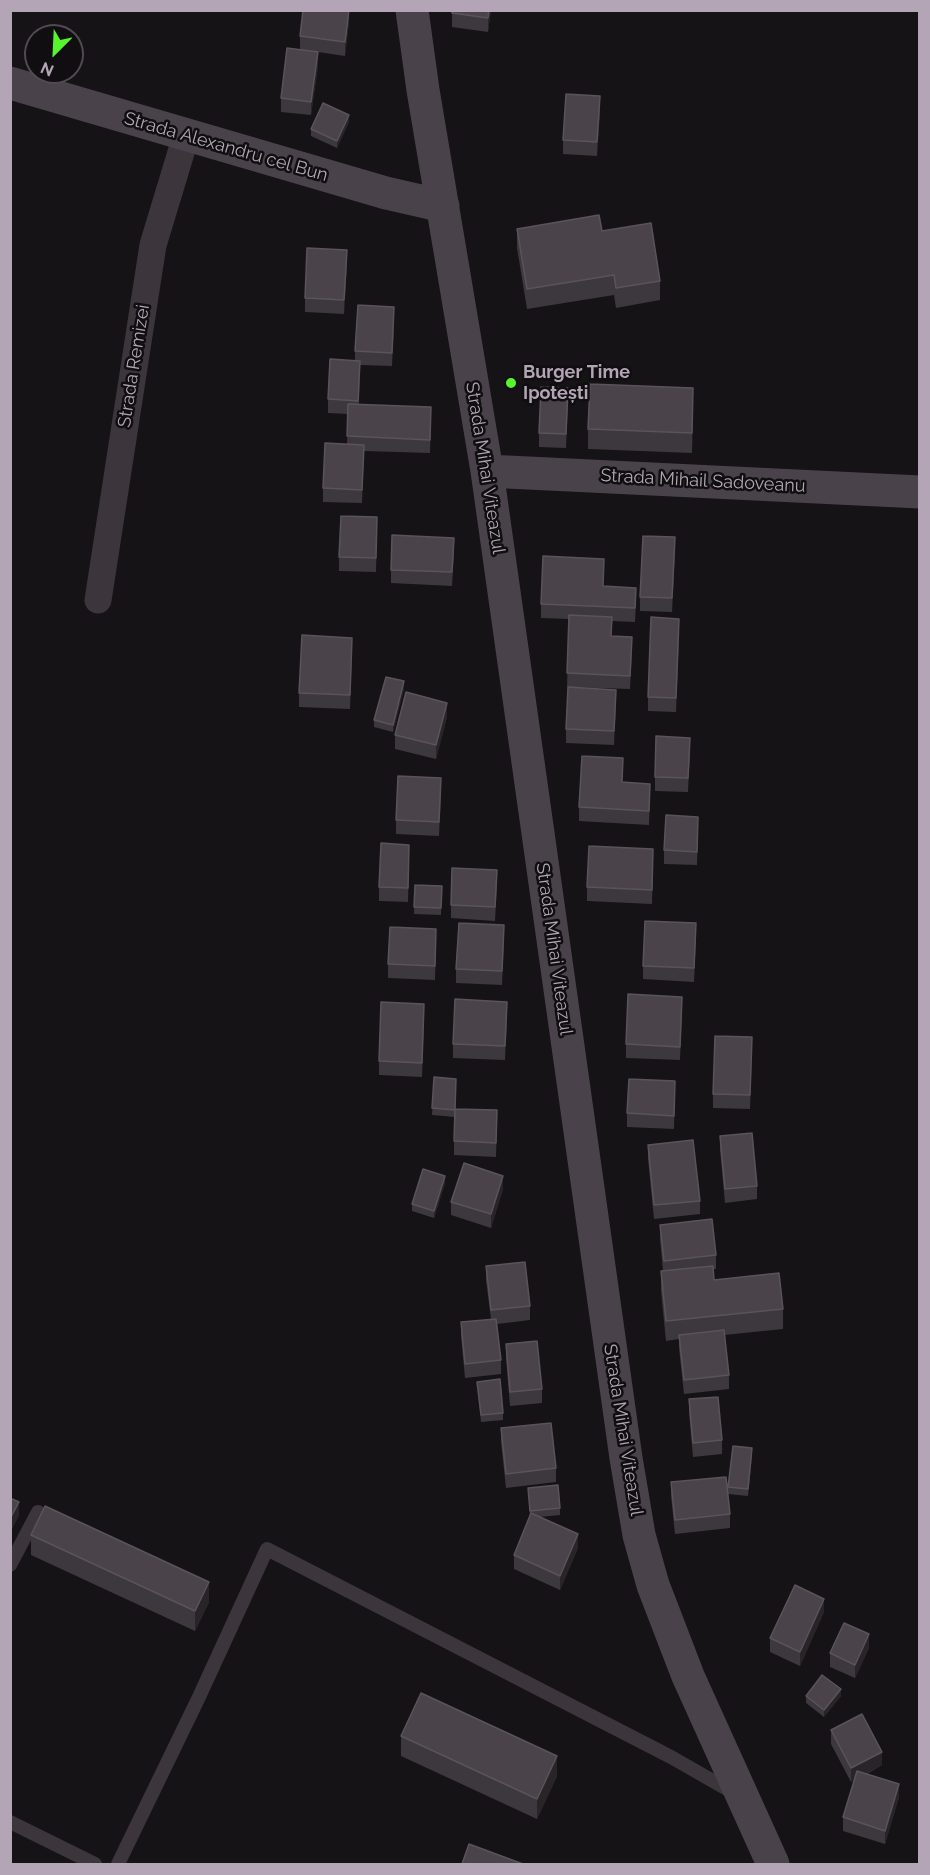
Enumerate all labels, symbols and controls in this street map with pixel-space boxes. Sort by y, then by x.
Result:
north arrow [24,24,84,84]
text: N [38,58,57,80]
street label: Strada Alexandru cel Bun [122,108,330,186]
street label: Strada Remizei [114,303,154,429]
place label: Burger Time Ipotești [523,362,630,404]
marker: Burger Time Ipotești [504,376,518,390]
street label: Strada Mihai Viteazul [461,380,509,556]
street label: Strada Mihail Sadoveanu [600,465,806,497]
street label: Strada Mihai Viteazul [531,861,577,1037]
street label: Strada Mihai Viteazul [599,1342,647,1518]

